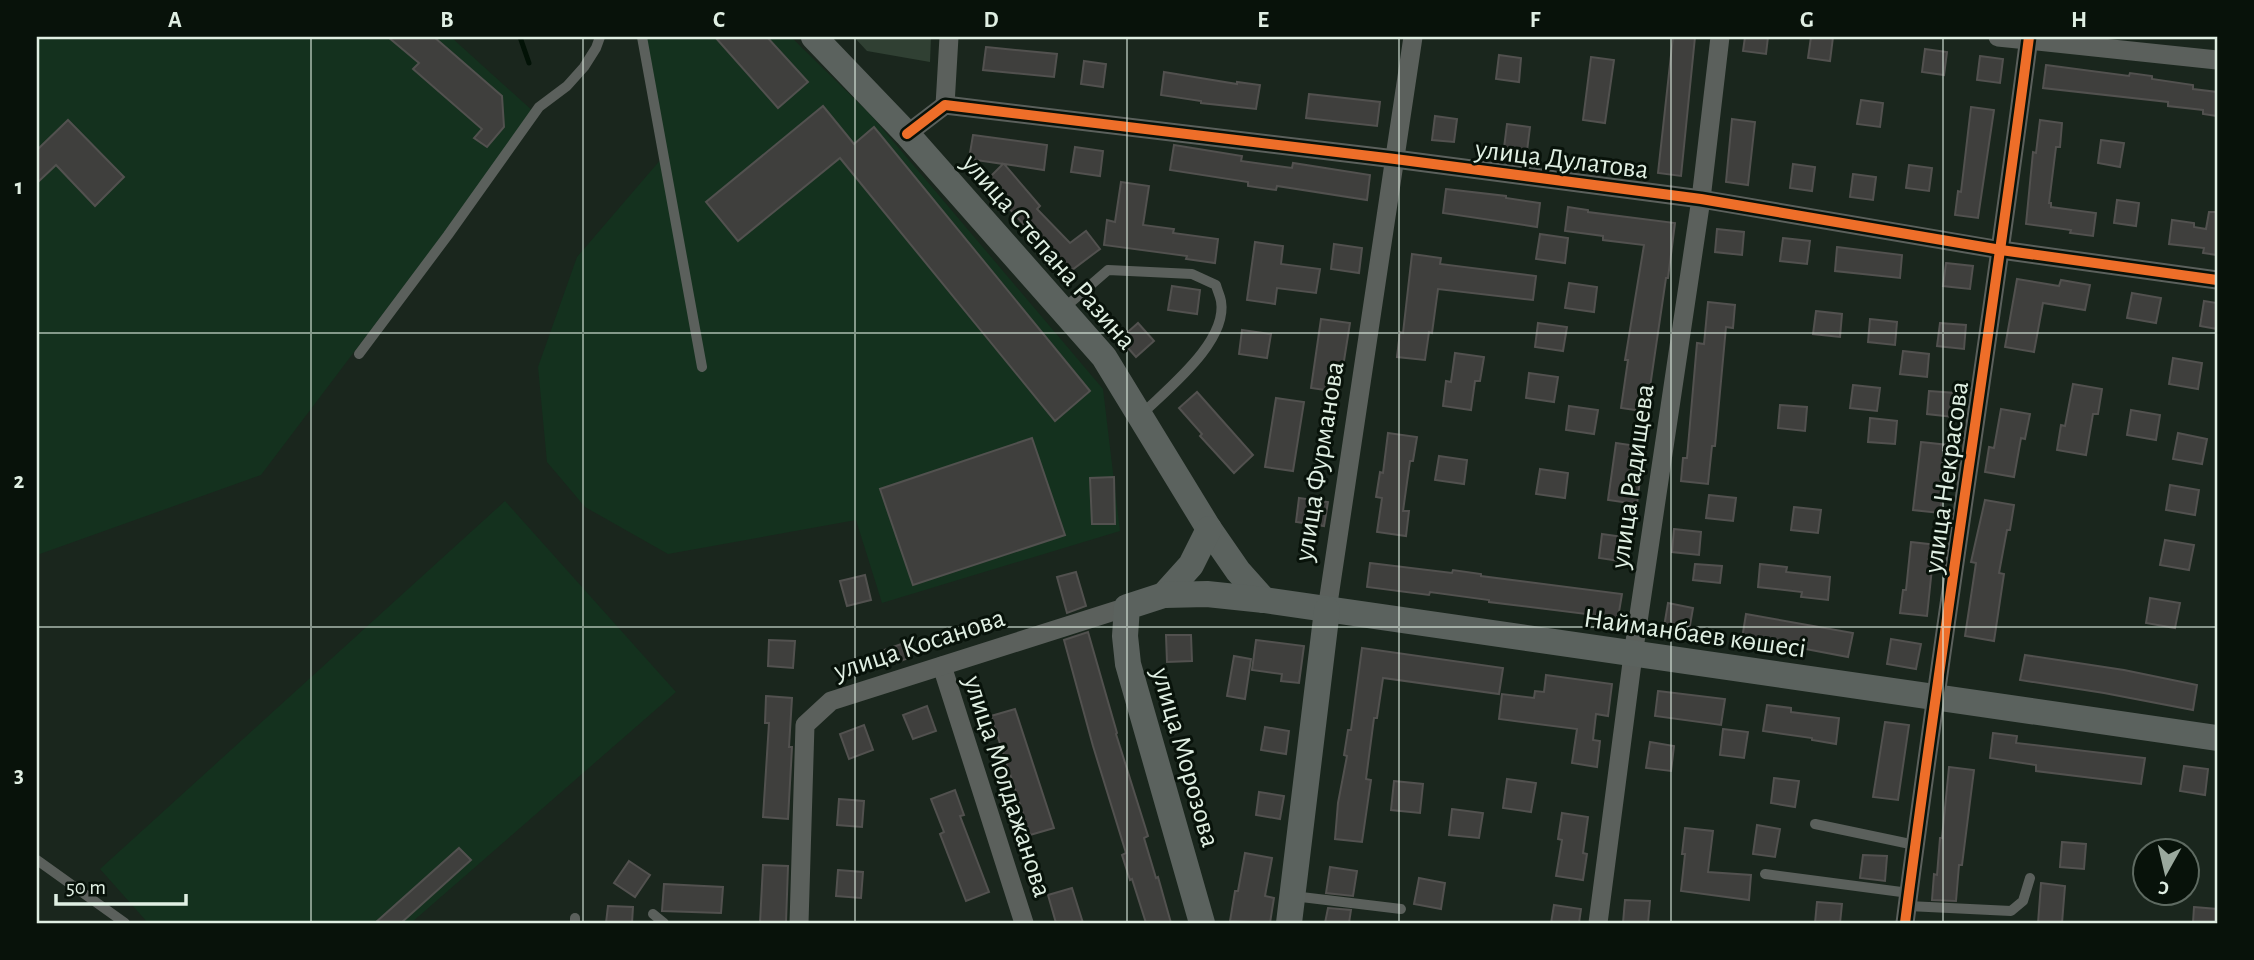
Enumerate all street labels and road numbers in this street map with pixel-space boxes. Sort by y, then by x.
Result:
street label: улица Дулатова [1472,135,1650,185]
street label: улица Степана Разина [956,148,1141,356]
street label: улица Фурманова [1290,359,1350,564]
street label: улица Некрасова [1919,379,1974,576]
street label: улица Радищева [1606,382,1660,571]
street label: улица Косанова [830,604,1009,686]
street label: Найманбаев көшесі [1582,604,1808,663]
street label: улица Морозова [1146,664,1224,851]
street label: улица Молдажанова [958,671,1056,901]

